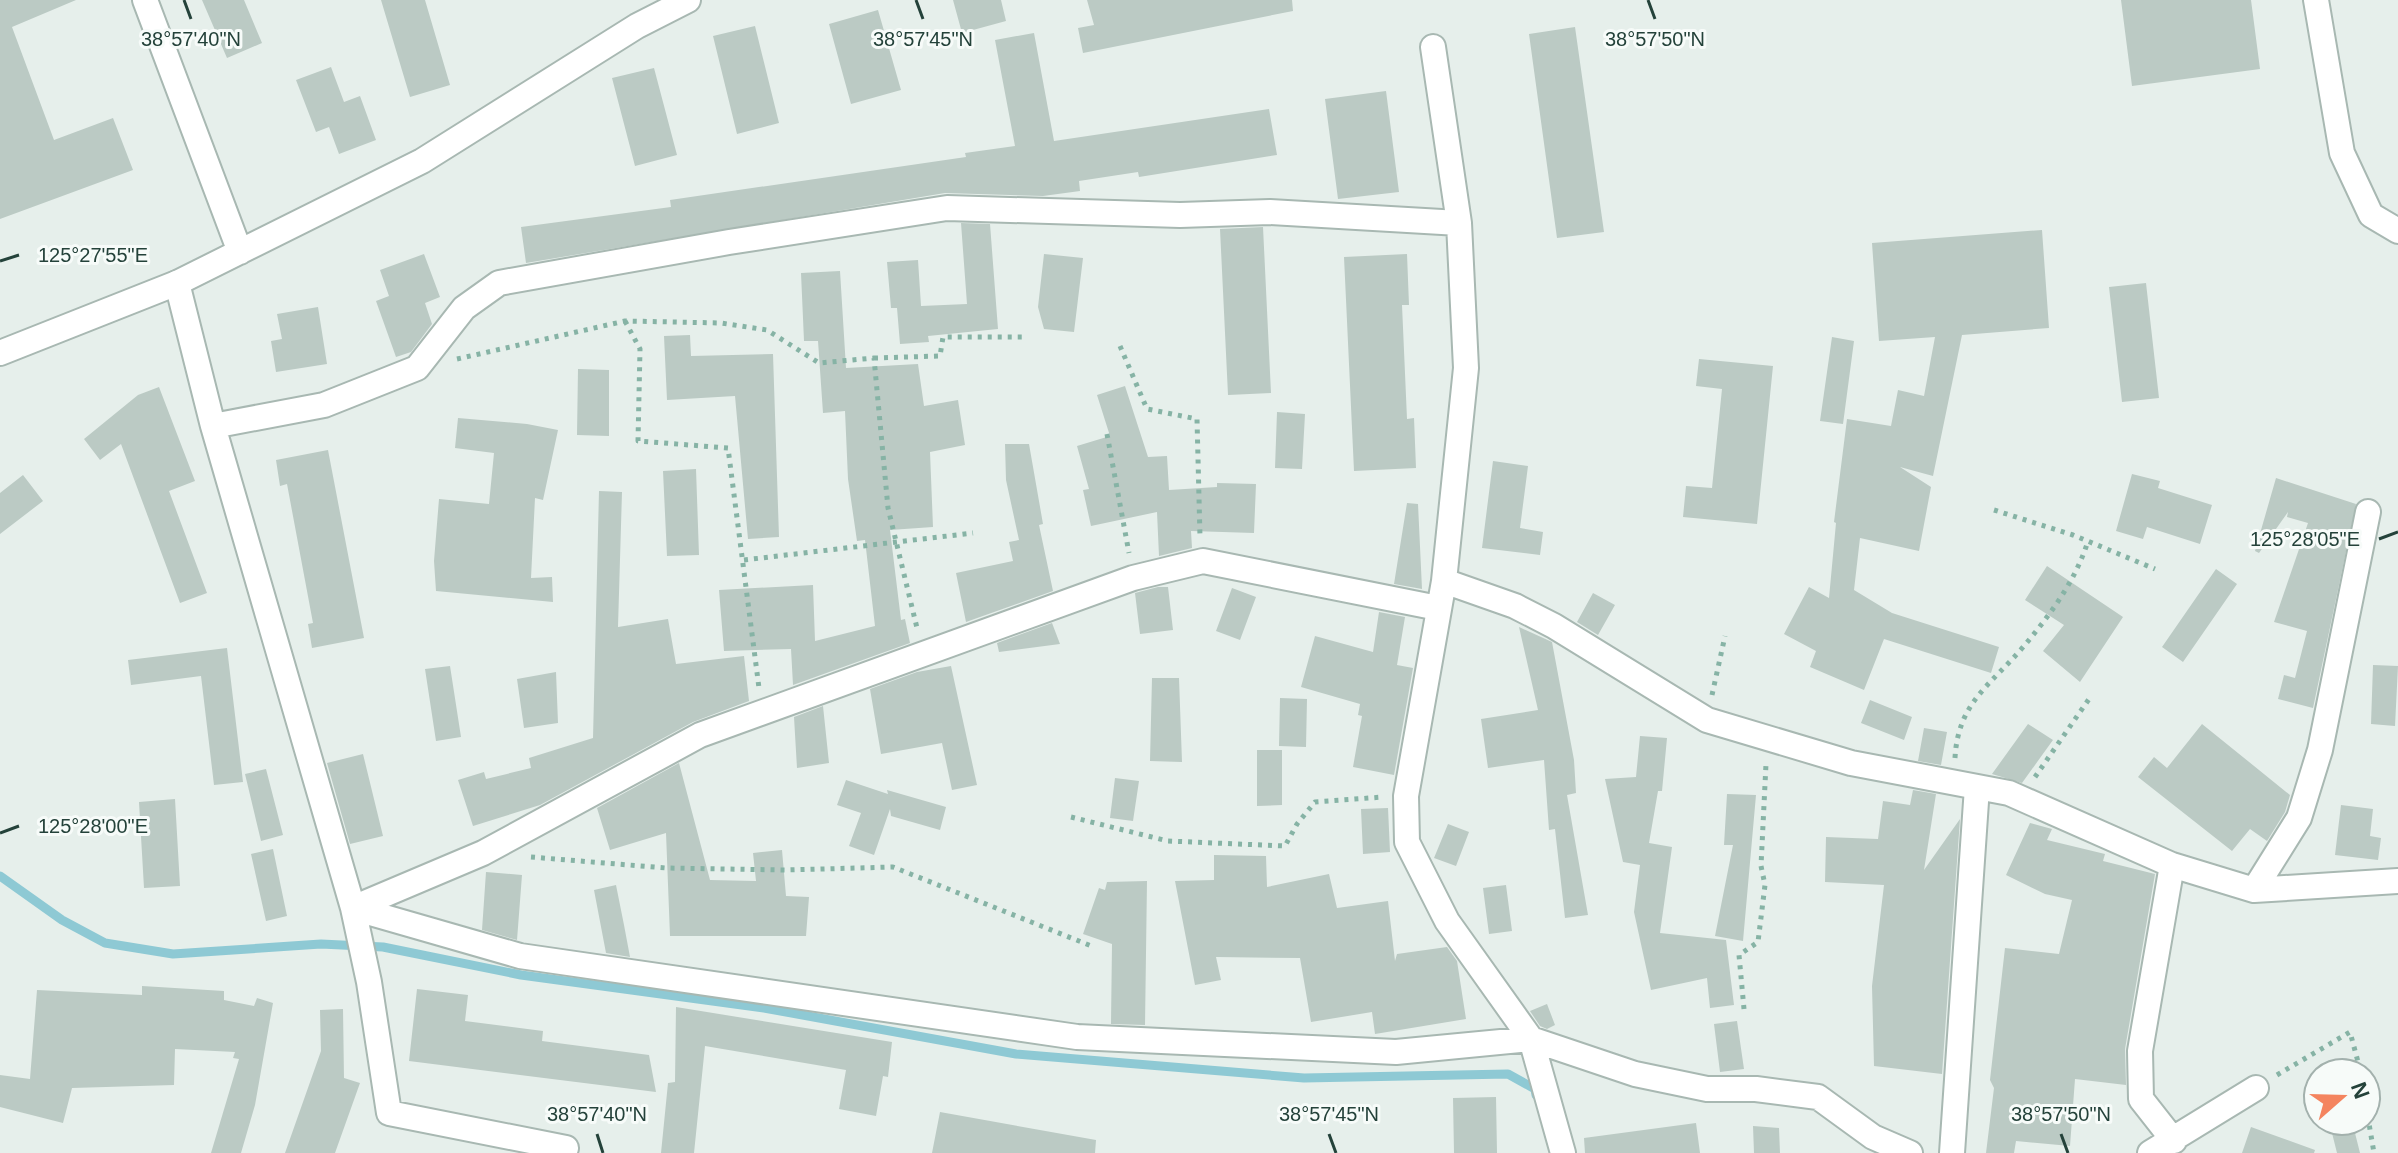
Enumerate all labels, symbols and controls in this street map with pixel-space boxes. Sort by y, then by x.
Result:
text: 38°57'40"N [141,28,241,50]
text: 38°57'45"N [873,28,973,50]
text: 38°57'50"N [1605,28,1705,50]
text: 125°27'55"E [38,244,148,266]
text: 125°28'05"E [2250,528,2360,550]
text: 125°28'00"E [38,815,148,837]
north arrow [2302,1057,2382,1137]
text: N [2346,1079,2375,1102]
text: 38°57'40"N [547,1103,647,1125]
text: 38°57'45"N [1279,1103,1379,1125]
text: 38°57'50"N [2011,1103,2111,1125]

